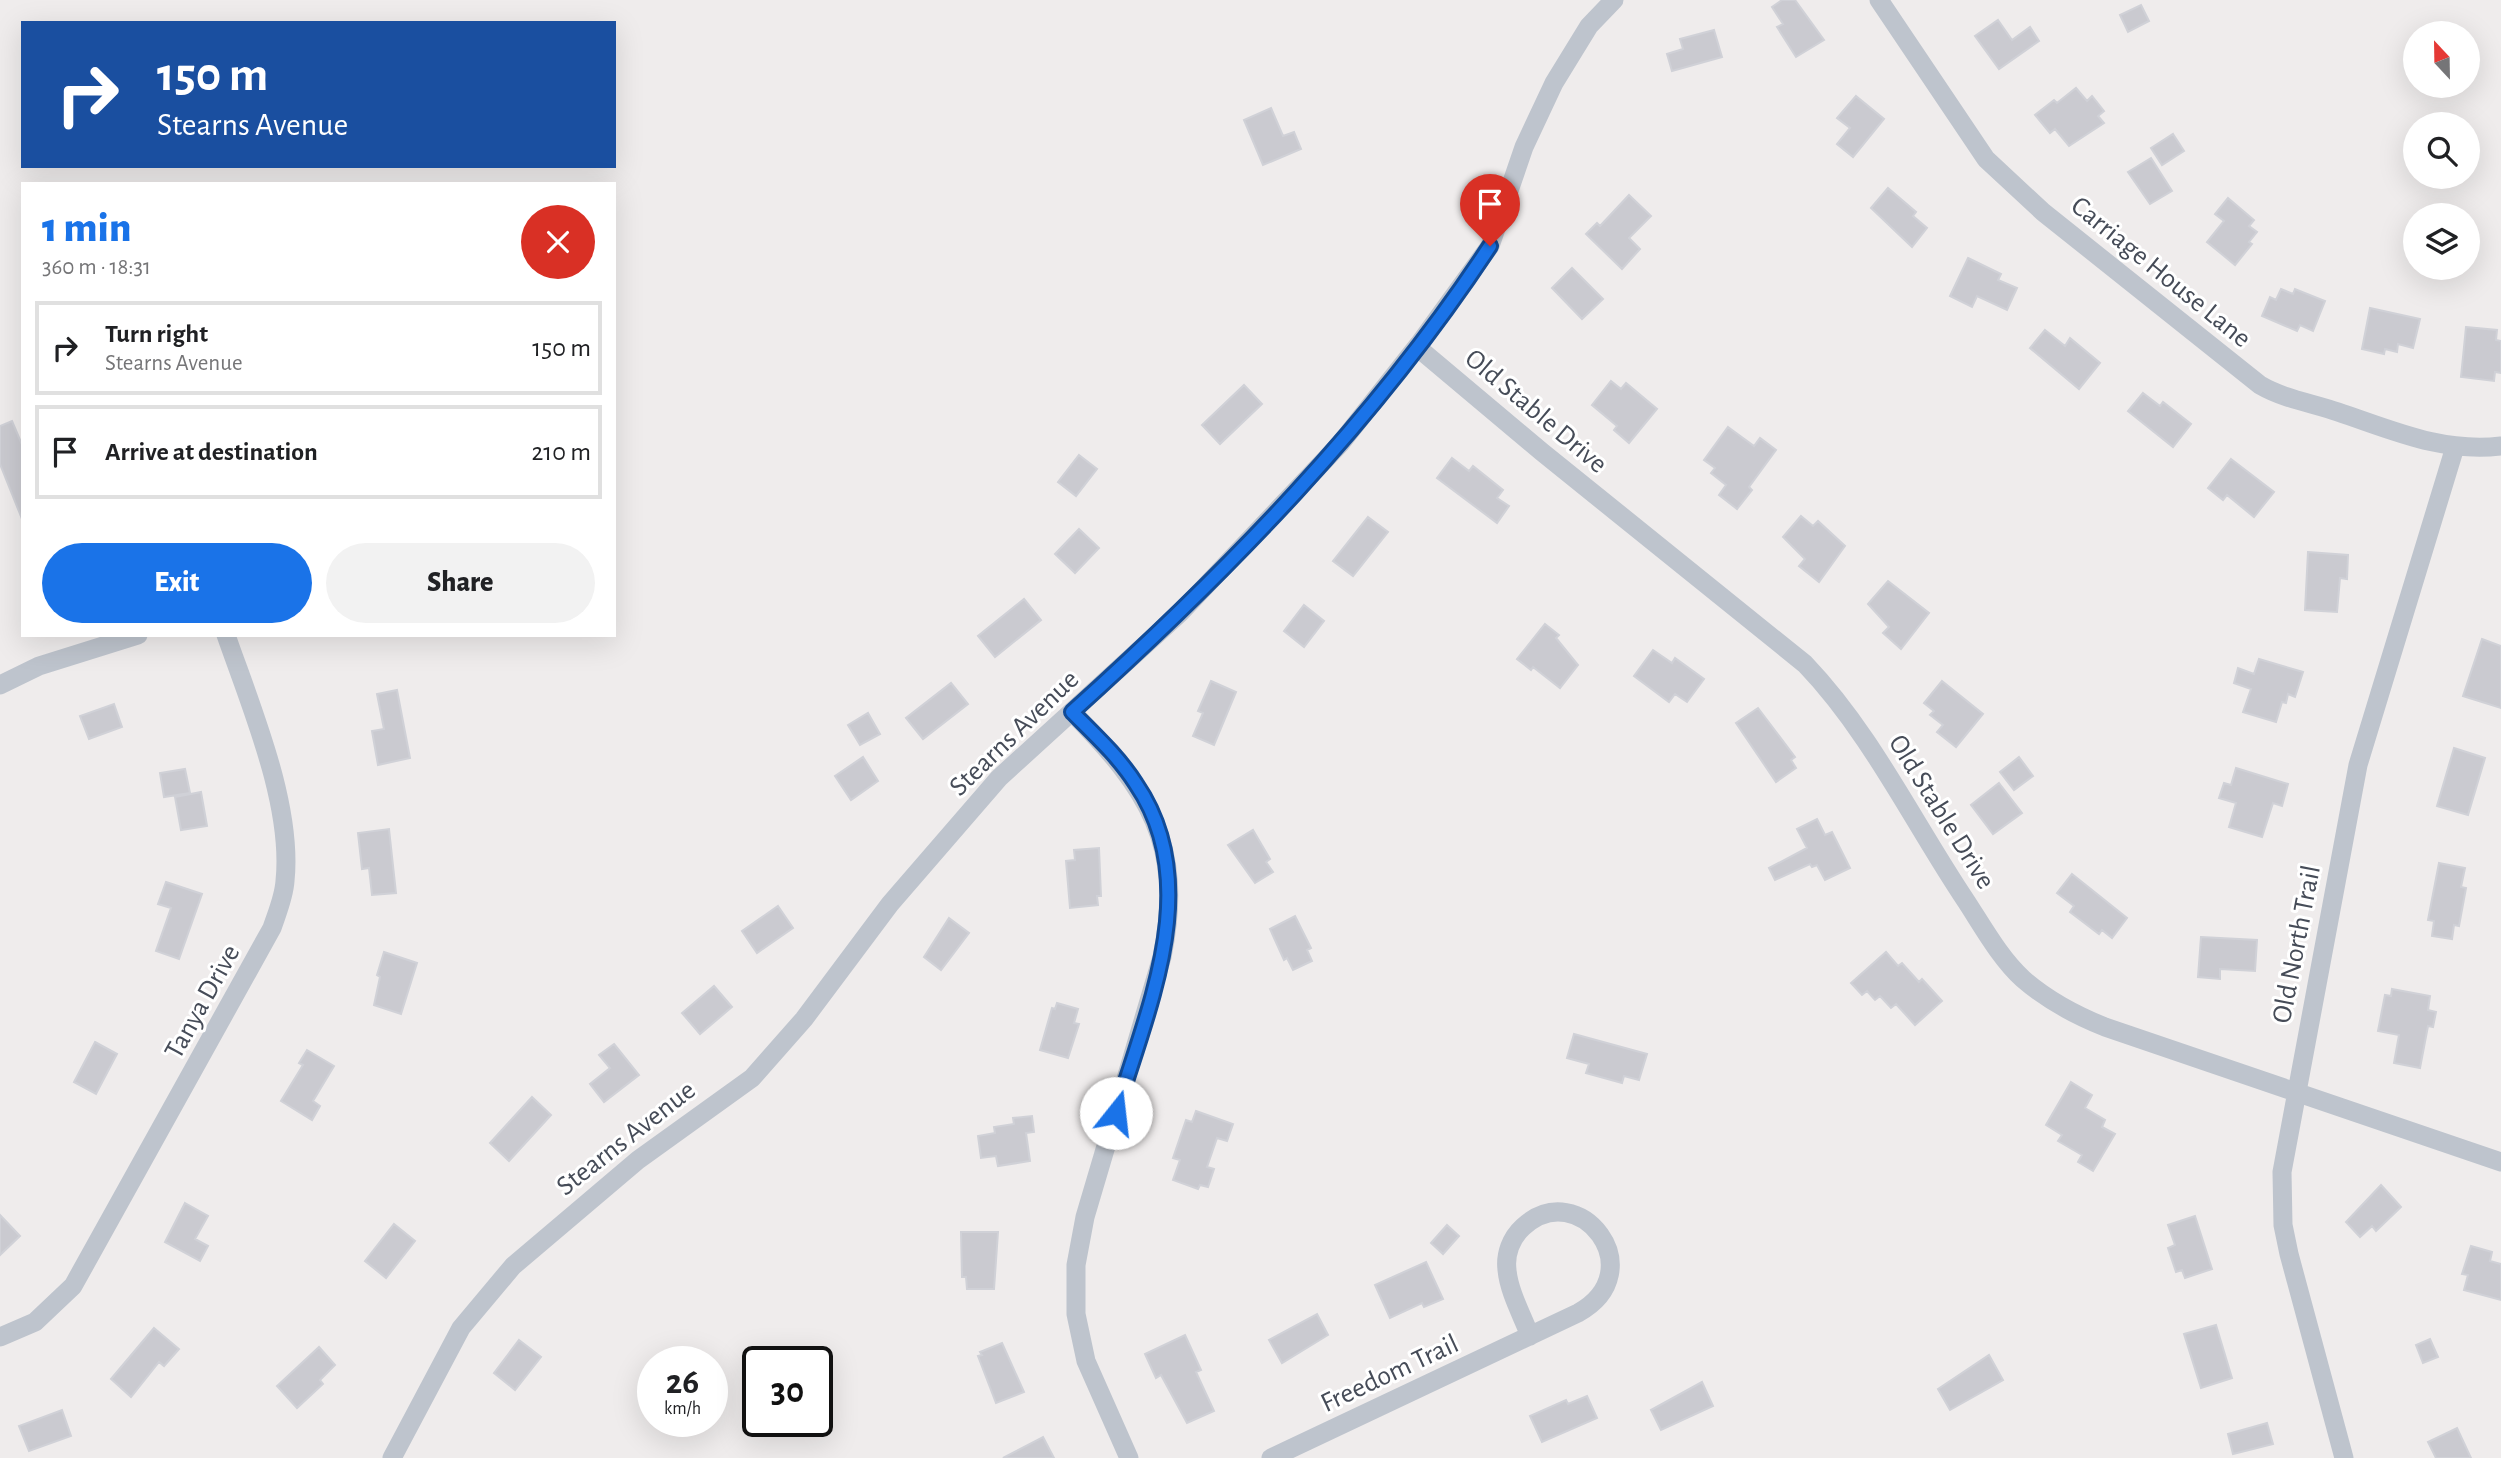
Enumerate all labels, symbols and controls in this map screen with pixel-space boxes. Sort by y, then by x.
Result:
north arrow [2403,21,2480,98]
map controls [2403,21,2480,280]
icon: right [42,49,133,140]
text: 150 m [157,51,268,100]
text: Stearns Avenue [157,109,348,141]
button: search [2403,112,2480,189]
pin [1460,174,1520,246]
icon: arrive [1471,185,1509,223]
street label: Carriage House Lane [2066,192,2256,353]
button: layers [2403,203,2480,280]
button: close [521,205,595,279]
text: 1 min [42,207,131,249]
text: 360 m · 18:31 [42,256,151,279]
text: Turn right [105,321,208,347]
icon: right [46,329,84,367]
text: 150 m [532,335,591,361]
street label: Old Stable Drive [1459,344,1612,479]
text: Stearns Avenue [105,352,243,375]
icon: arrive [46,433,84,471]
text: Arrive at destination [105,439,318,465]
text: 210 m [531,439,591,465]
button: Exit [42,543,312,623]
button: Share [326,543,595,623]
street label: Stearns Avenue [944,665,1084,802]
street label: Old Stable Drive [1883,730,2000,894]
street label: Old North Trail [2268,863,2326,1026]
street label: Tanya Drive [160,940,245,1064]
street label: Stearns Avenue [552,1076,701,1201]
position arrow [1079,1076,1153,1150]
street label: Freedom Trail [1317,1330,1463,1418]
speed limit sign: 30 [742,1346,833,1437]
text: 26 [666,1365,699,1400]
text: km/h [664,1400,701,1418]

